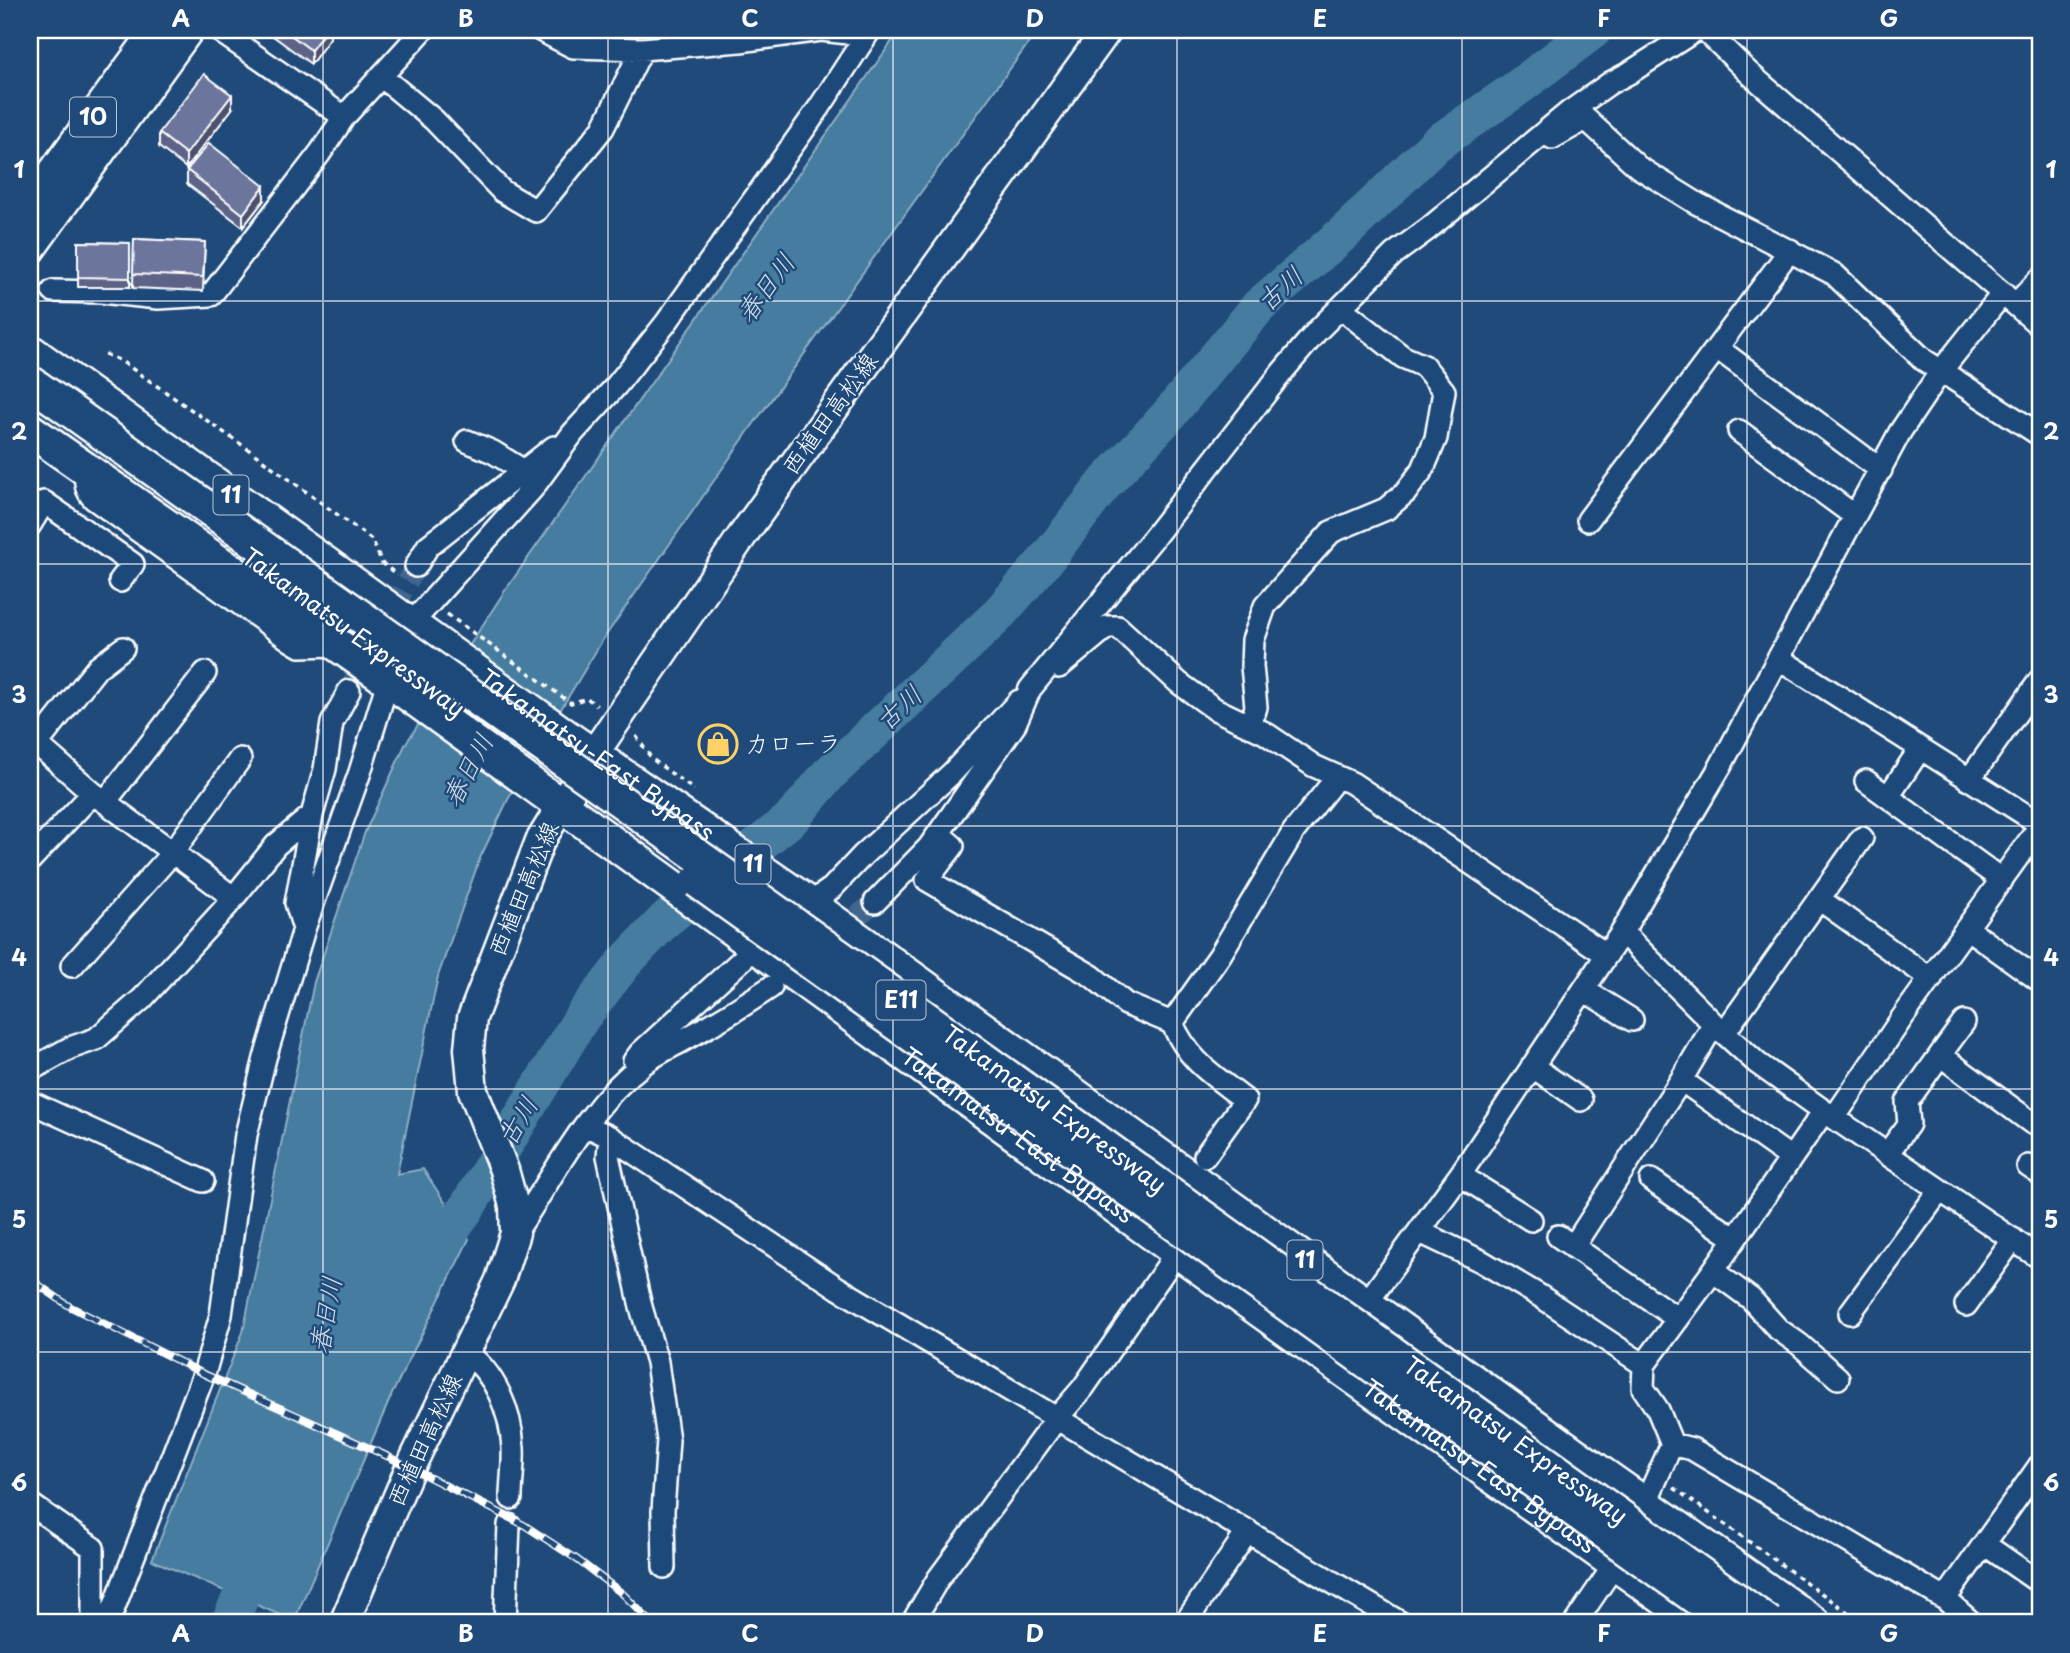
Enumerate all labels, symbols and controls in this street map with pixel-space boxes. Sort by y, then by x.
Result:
text: A [172,0,190,35]
text: B [458,0,474,35]
text: C [741,0,759,35]
text: D [1026,0,1044,35]
text: E [1313,0,1327,35]
text: F [1597,0,1611,35]
text: G [1880,0,1898,35]
road number: 10 [70,98,116,136]
text: 1 [14,151,25,186]
text: 1 [2046,151,2057,186]
water label: 春日川 [726,244,804,330]
water label: 古川 [1247,256,1311,320]
street label: 西植田高松線 [771,344,885,482]
text: 2 [11,413,27,448]
text: 2 [2043,413,2059,448]
road number: 11 [214,475,248,514]
street label: Takamatsu Expressway [235,538,473,725]
street label: Takamatsu-East Bypass [472,659,723,849]
water label: 古川 [866,675,930,739]
text: 3 [11,676,27,711]
text: 3 [2043,676,2059,711]
shop icon: カローラ [697,723,739,765]
place label: カローラ [745,724,841,760]
water label: 春日川 [431,726,502,813]
street label: 西植田高松線 [477,815,567,962]
road number: 11 [736,844,770,884]
text: 4 [11,939,27,974]
text: 4 [2043,939,2059,974]
road number: E11 [876,981,926,1020]
street label: Takamatsu Expressway [935,1015,1175,1201]
street label: Takamatsu-East Bypass [895,1037,1143,1231]
water label: 古川 [487,1088,547,1153]
text: 5 [12,1201,26,1236]
text: 5 [2044,1201,2058,1236]
road number: 11 [1288,1240,1322,1280]
water label: 春日川 [299,1273,351,1357]
street label: Takamatsu Expressway [1397,1346,1636,1532]
street label: 西植田高松線 [376,1366,470,1512]
street label: Takamatsu-East Bypass [1356,1369,1605,1561]
text: 6 [11,1464,27,1499]
text: 6 [2043,1464,2059,1499]
text: A [172,1615,190,1650]
text: B [458,1615,474,1650]
text: C [741,1615,759,1650]
text: D [1026,1615,1044,1650]
text: E [1313,1615,1327,1650]
text: F [1597,1615,1611,1650]
text: G [1880,1615,1898,1650]

